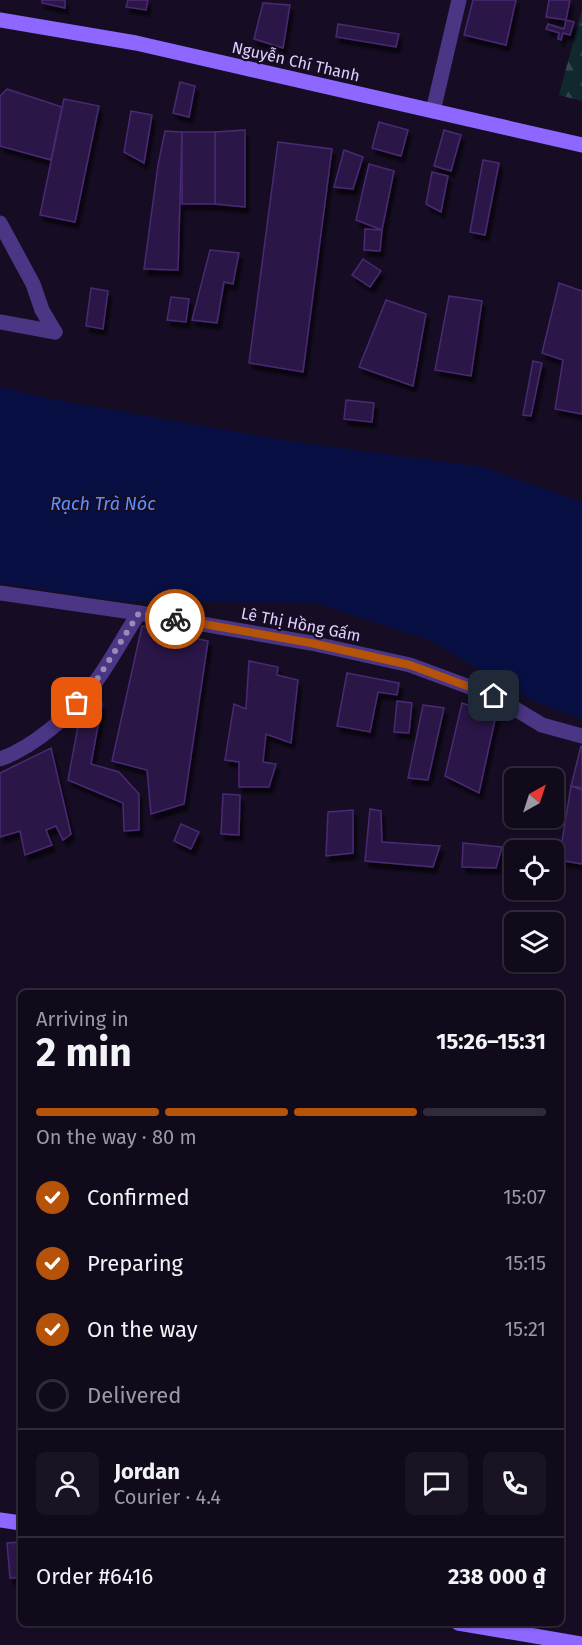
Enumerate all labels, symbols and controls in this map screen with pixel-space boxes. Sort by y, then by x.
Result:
street label: Nguyễn Chí Thanh [230,38,362,85]
water label: Rạch Trà Nóc [50,493,156,515]
courier [145,589,205,649]
icon: bike [159,603,192,636]
street label: Lê Thị Hồng Gấm [239,603,363,645]
pin [468,670,519,721]
pin [51,677,102,728]
icon: home [477,679,510,712]
icon: bag [60,686,93,719]
north arrow [504,768,564,828]
map controls [504,768,564,972]
button: locate [504,840,564,900]
button: layers [504,912,564,972]
text: Arriving in [36,1007,129,1031]
text: 15:26–15:31 [436,1028,546,1055]
text: 2 min [36,1030,132,1076]
text: On the way · 80 m [36,1125,197,1149]
icon: check [36,1181,69,1214]
text: Confirmed [87,1184,190,1211]
text: 15:07 [503,1185,546,1209]
icon: check [36,1247,69,1280]
text: Preparing [87,1250,183,1277]
text: 15:15 [505,1251,546,1275]
icon: check [36,1313,69,1346]
text: On the way [87,1316,198,1343]
text: 15:21 [504,1317,546,1341]
text: Delivered [87,1382,182,1409]
button: person [36,1452,99,1515]
button: chat [405,1452,468,1515]
button: phone [483,1452,546,1515]
text: Jordan [114,1458,180,1485]
text: Courier · 4.4 [114,1485,221,1509]
text: Order #6416 [36,1563,153,1590]
text: 238 000 ₫ [448,1563,546,1590]

